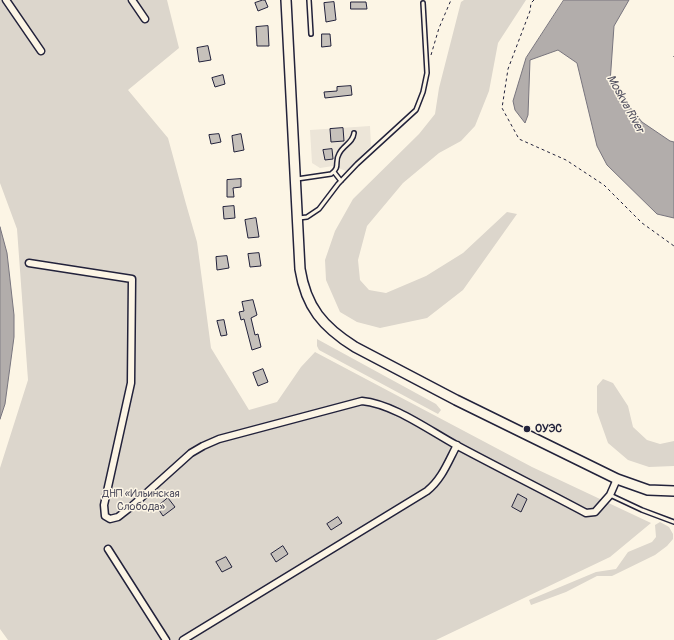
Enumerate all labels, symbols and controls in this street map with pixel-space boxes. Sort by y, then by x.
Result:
water label: Moskva River [603,72,647,136]
place label: ОУЭС [535,422,562,436]
marker: ОУЭС [522,424,532,434]
park label: ДНП «Ильинская Слобода» [102,487,180,513]

